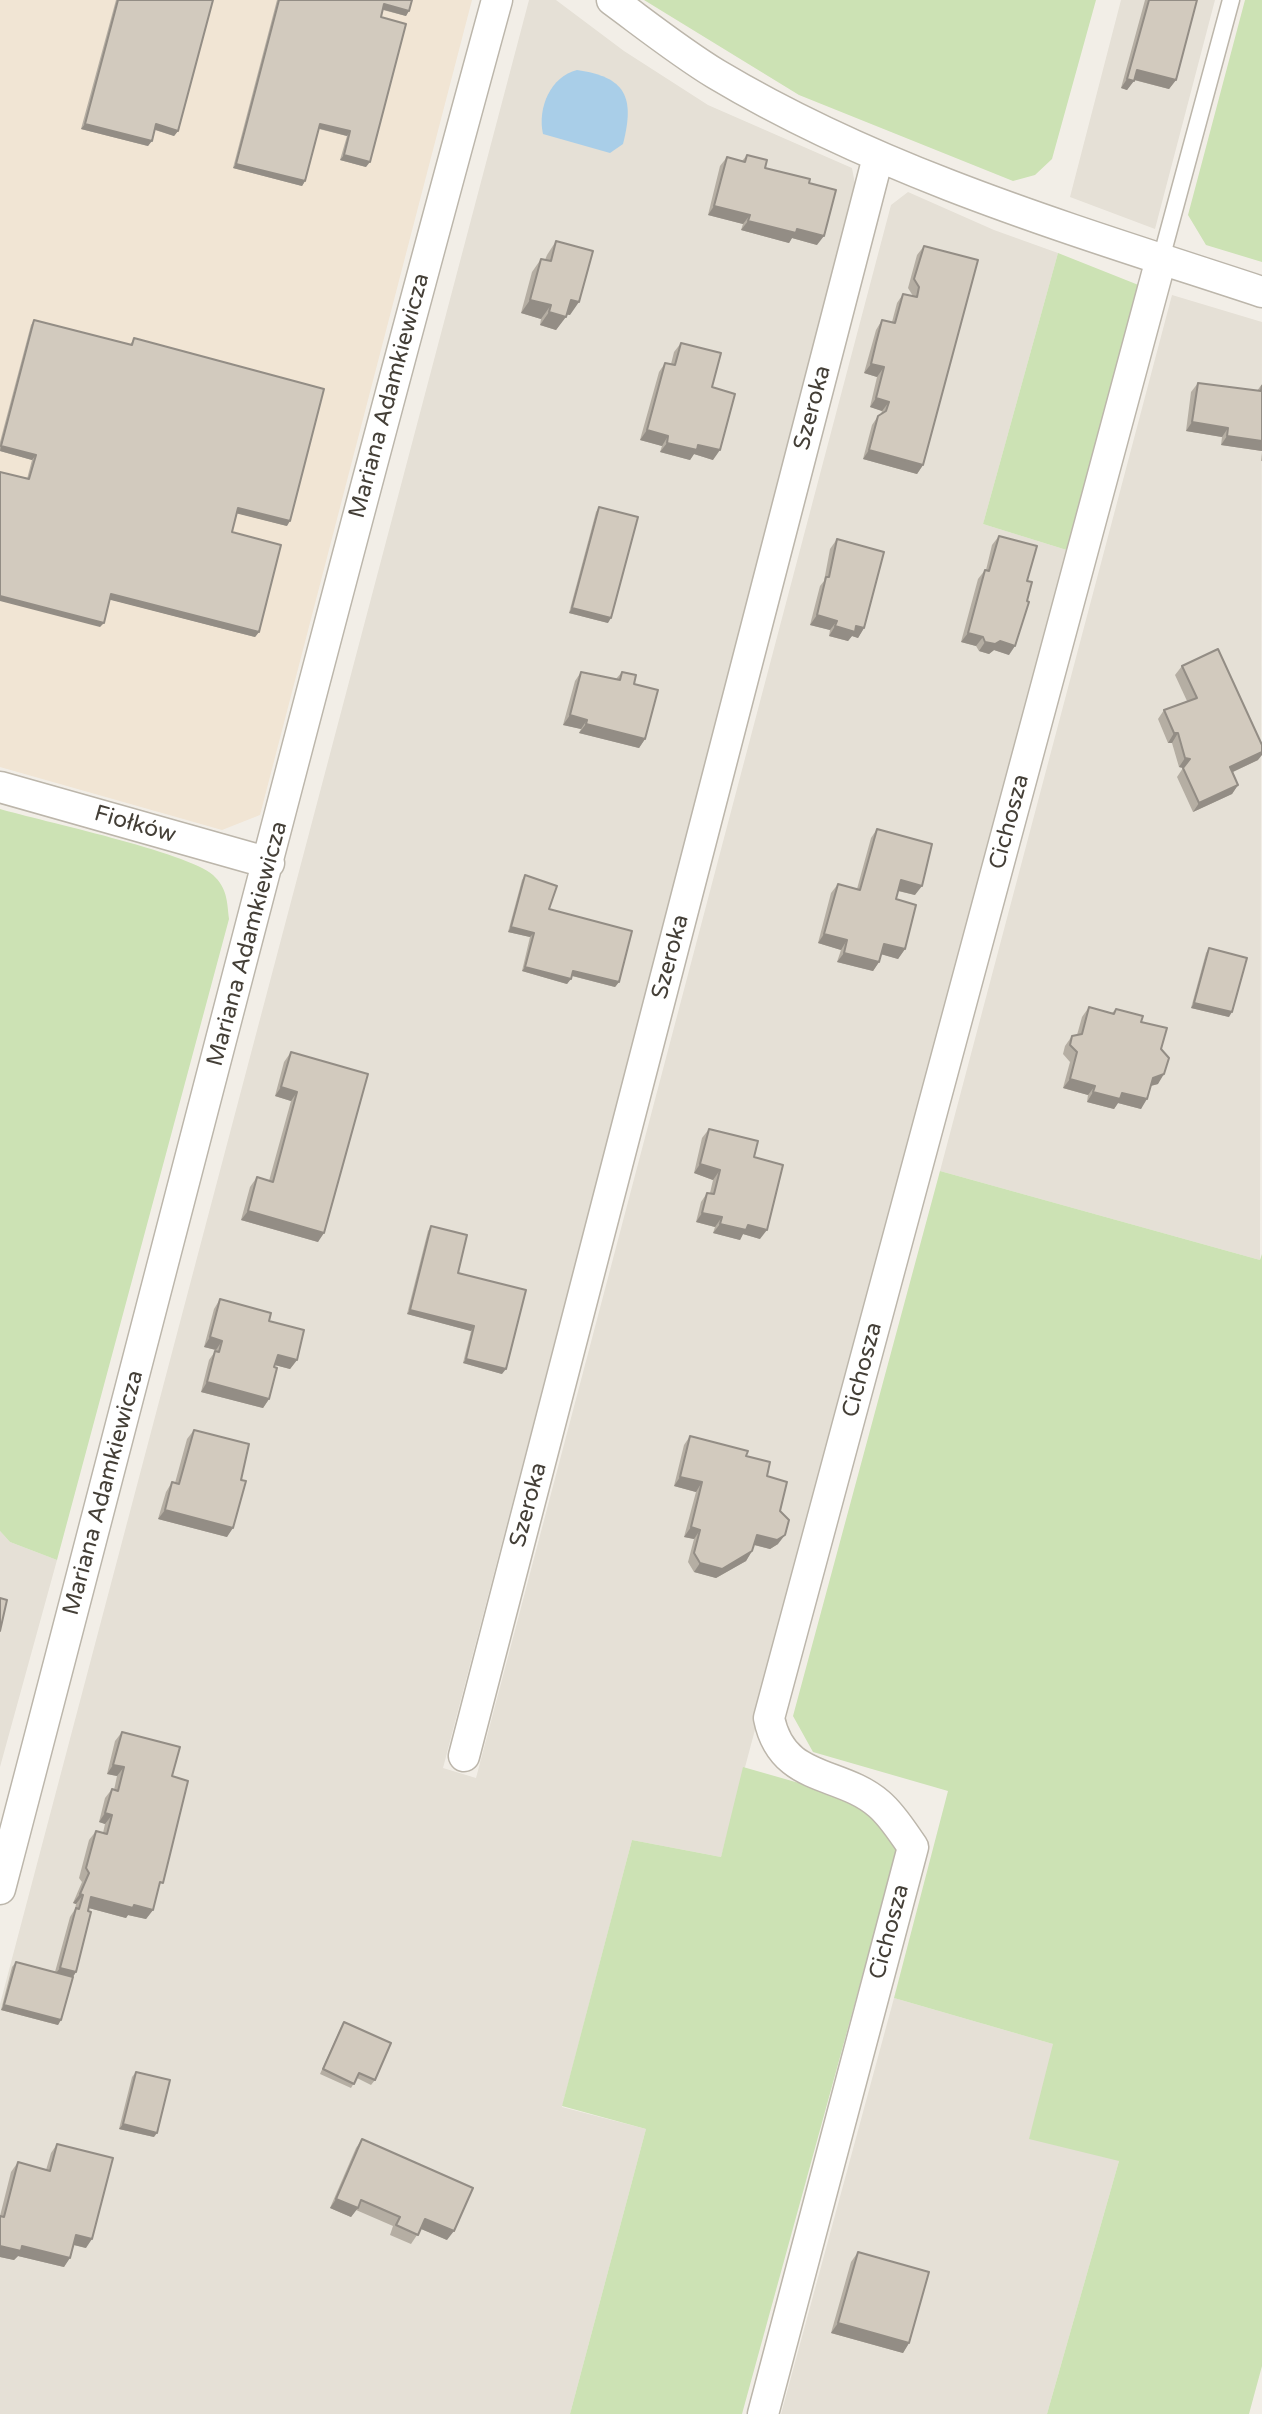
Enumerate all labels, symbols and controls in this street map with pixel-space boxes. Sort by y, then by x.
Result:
street label: Mariana Adamkiewicza [344,270,436,522]
street label: Szeroka [788,363,838,453]
street label: Cichosza [984,771,1036,873]
street label: Fiołków [91,800,179,850]
street label: Mariana Adamkiewicza [202,818,294,1070]
street label: Szeroka [646,912,696,1002]
street label: Cichosza [837,1319,889,1421]
street label: Mariana Adamkiewicza [58,1367,150,1619]
street label: Szeroka [504,1460,554,1550]
street label: Cichosza [864,1881,916,1983]

